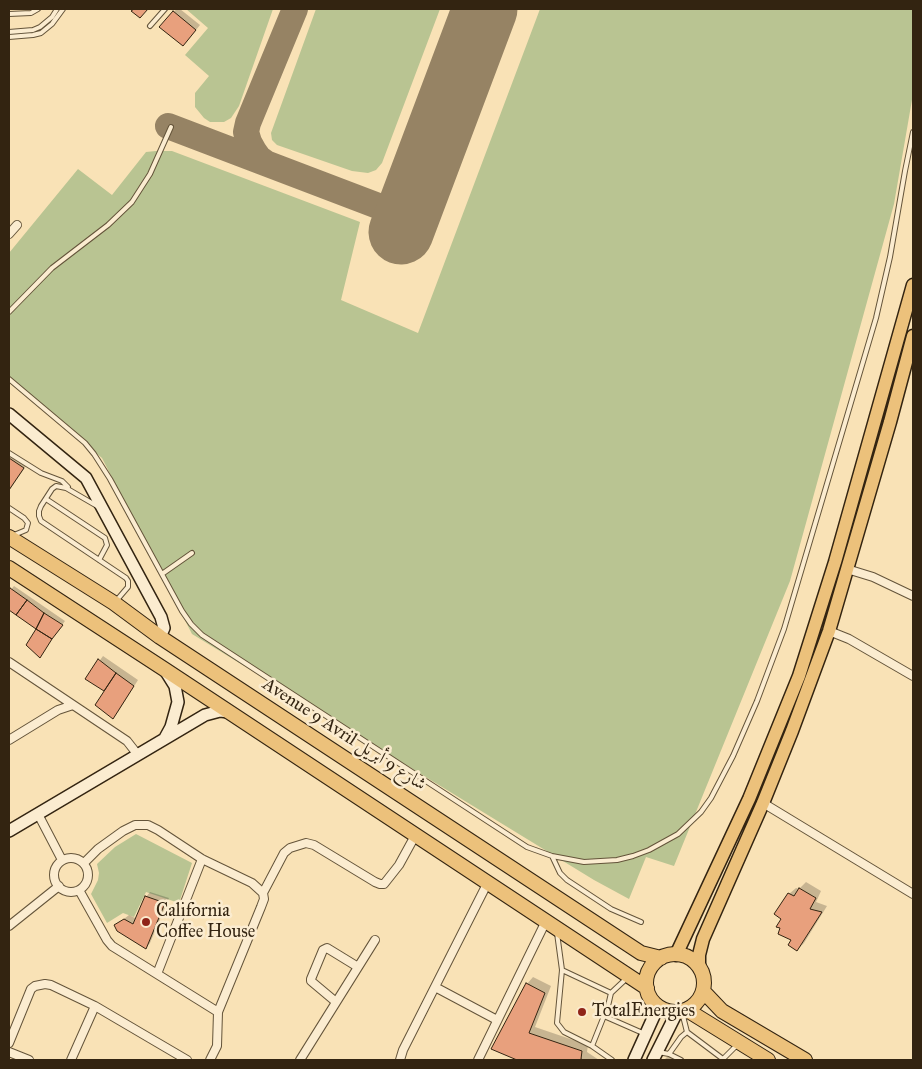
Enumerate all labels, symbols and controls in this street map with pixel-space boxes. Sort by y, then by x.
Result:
street label: Avenue 9 Avril شارع 9 أبريل [258,674,430,796]
place label: California Coffee House [156,901,255,944]
marker: California Coffee House [140,916,152,928]
place label: TotalEnergies [592,1001,695,1023]
marker: TotalEnergies [576,1006,588,1018]

